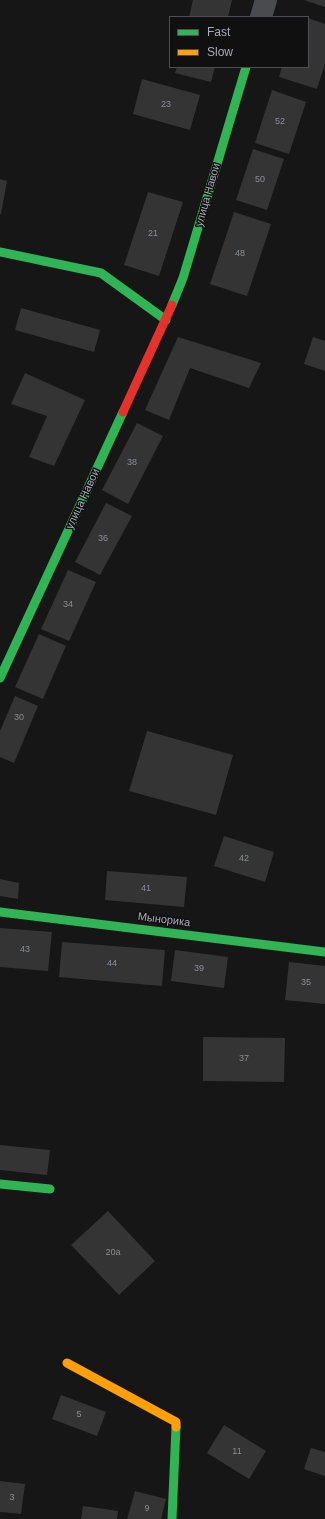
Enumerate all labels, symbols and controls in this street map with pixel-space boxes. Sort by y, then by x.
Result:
legend [169,16,309,68]
text: Fast [207,25,230,39]
text: Slow [207,45,233,59]
house number: 23 [161,100,171,110]
house number: 52 [275,117,285,127]
street label: улица Навои [193,162,223,228]
house number: 50 [255,175,265,185]
house number: 21 [148,229,158,239]
house number: 48 [235,249,245,259]
house number: 38 [127,458,137,468]
street label: улица Навои [63,467,103,531]
house number: 36 [98,534,108,544]
house number: 34 [63,600,73,610]
house number: 30 [14,713,24,723]
house number: 42 [239,854,249,864]
house number: 41 [141,884,151,894]
street label: Мынорика [137,910,191,930]
house number: 43 [20,945,30,955]
house number: 44 [107,959,117,969]
house number: 39 [194,964,204,974]
house number: 35 [301,978,311,988]
house number: 37 [239,1054,249,1064]
house number: 20а [105,1248,121,1258]
house number: 5 [76,1410,82,1420]
house number: 11 [232,1447,242,1457]
house number: 3 [9,1493,15,1503]
house number: 9 [144,1504,150,1514]

